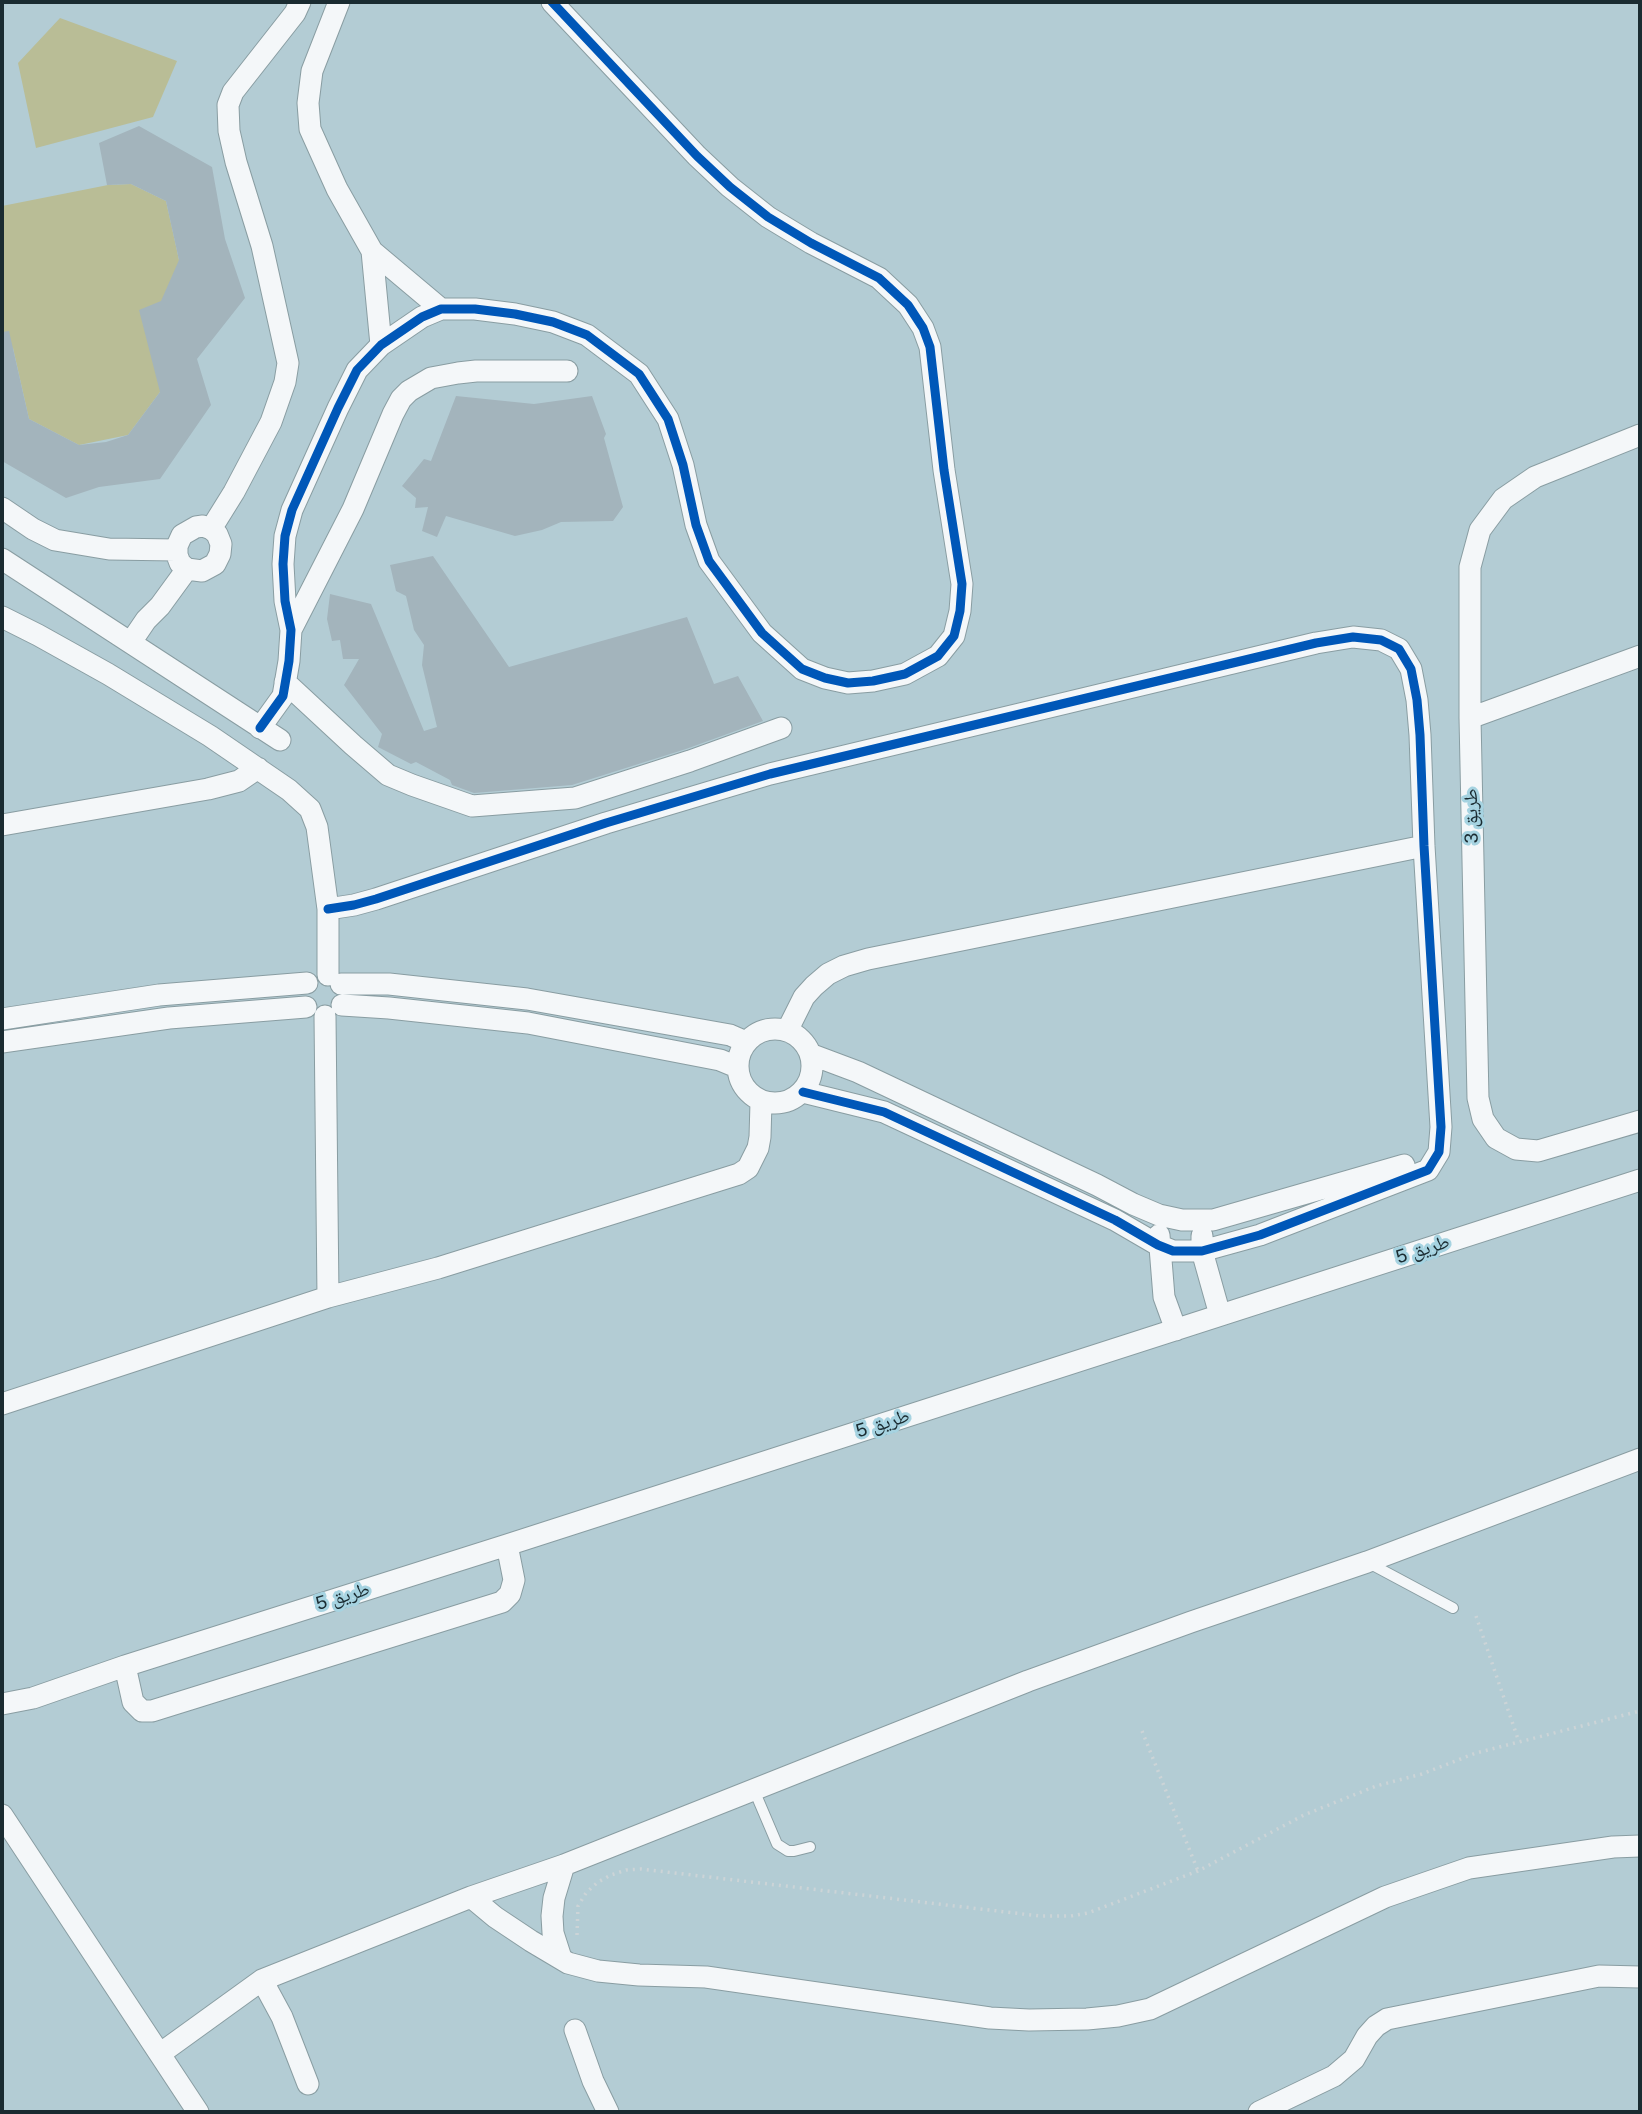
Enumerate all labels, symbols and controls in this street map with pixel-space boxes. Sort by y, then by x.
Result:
street label: طريق 3 [1460,788,1484,844]
street label: طريق 5 [1393,1231,1453,1269]
street label: طريق 5 [853,1405,913,1443]
street label: طريق 5 [313,1578,373,1616]

